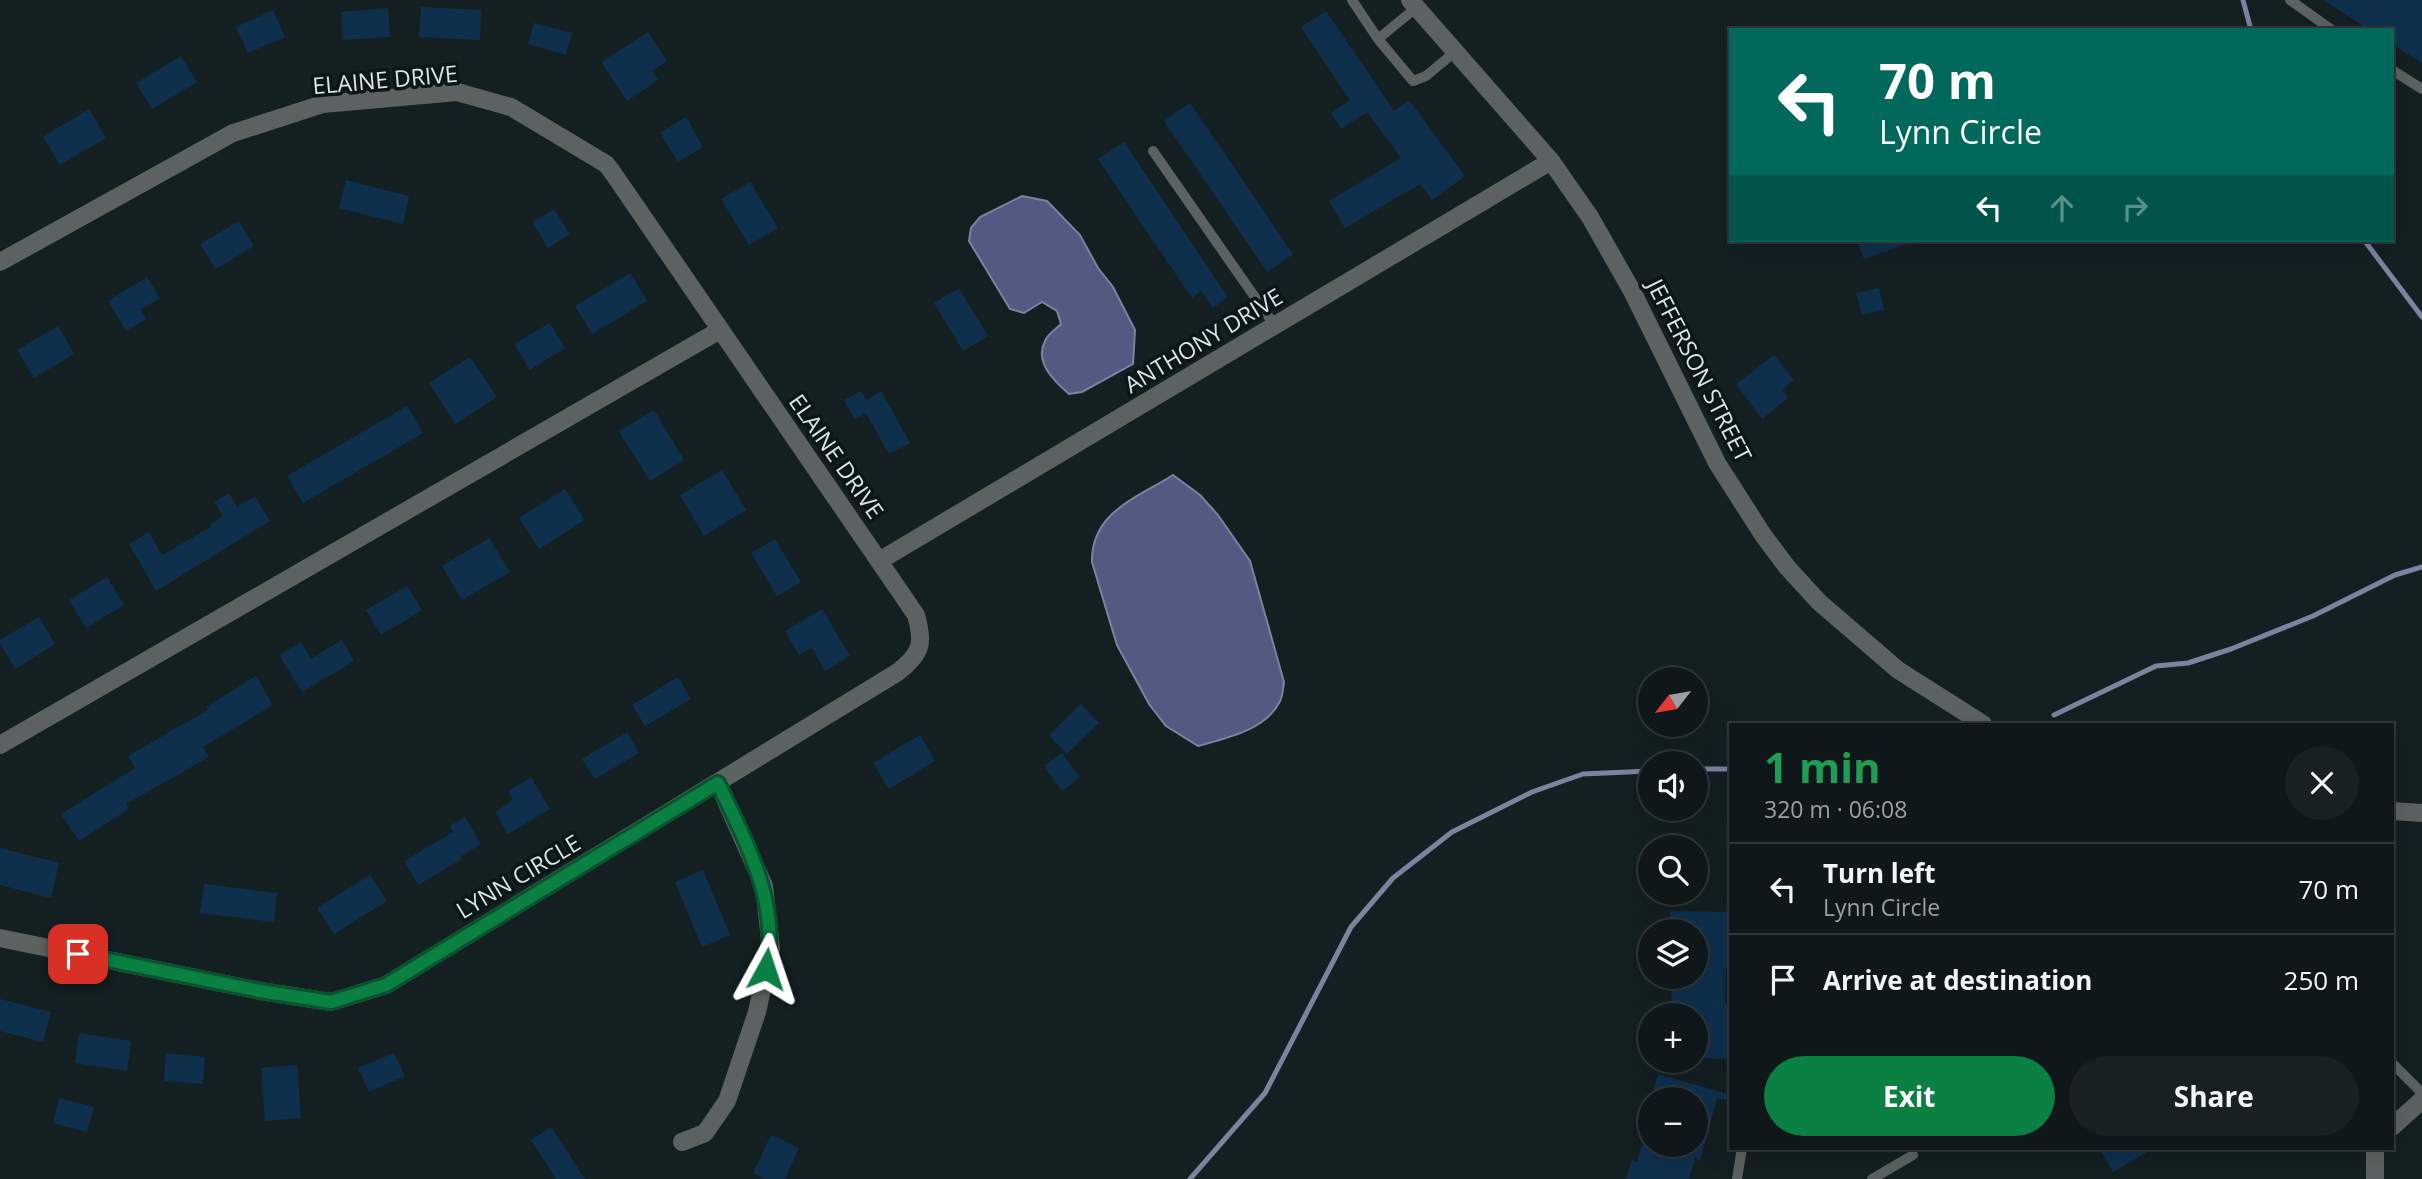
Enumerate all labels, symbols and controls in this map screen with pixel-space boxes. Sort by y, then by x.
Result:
text: 70 m [1879,47,1996,113]
icon: left [1764,56,1855,147]
street label: ELAINE DRIVE [311,57,459,101]
text: Lynn Circle [1879,110,2042,153]
icon: left [1970,189,2008,227]
icon: ahead [2043,189,2081,227]
icon: right [2116,189,2154,227]
street label: JEFFERSON STREET [1639,271,1760,467]
street label: ANTHONY DRIVE [1118,280,1288,400]
street label: ELAINE DRIVE [782,387,892,525]
north arrow [1638,667,1708,737]
map controls [1638,667,1708,1157]
text: 1 min [1764,738,1881,795]
button: close [2285,746,2359,820]
button: sound [1638,751,1708,821]
text: 320 m · 06:08 [1764,793,1907,825]
street label: LYNN CIRCLE [450,826,586,926]
button: search [1638,835,1708,905]
text: Turn left [1823,855,1935,891]
icon: left [1764,870,1802,908]
text: 70 m [2298,871,2359,907]
text: Lynn Circle [1823,891,1940,923]
button: layers [1638,919,1708,989]
pin [48,924,108,984]
position arrow [729,932,803,1006]
icon: arrive [59,935,97,973]
icon: arrive [1764,961,1802,999]
text: Arrive at destination [1823,962,2092,998]
text: 250 m [2284,962,2359,998]
button: + [1638,1003,1708,1073]
button: Exit [1764,1056,2055,1136]
button: Share [2069,1056,2359,1136]
button: − [1638,1087,1708,1157]

